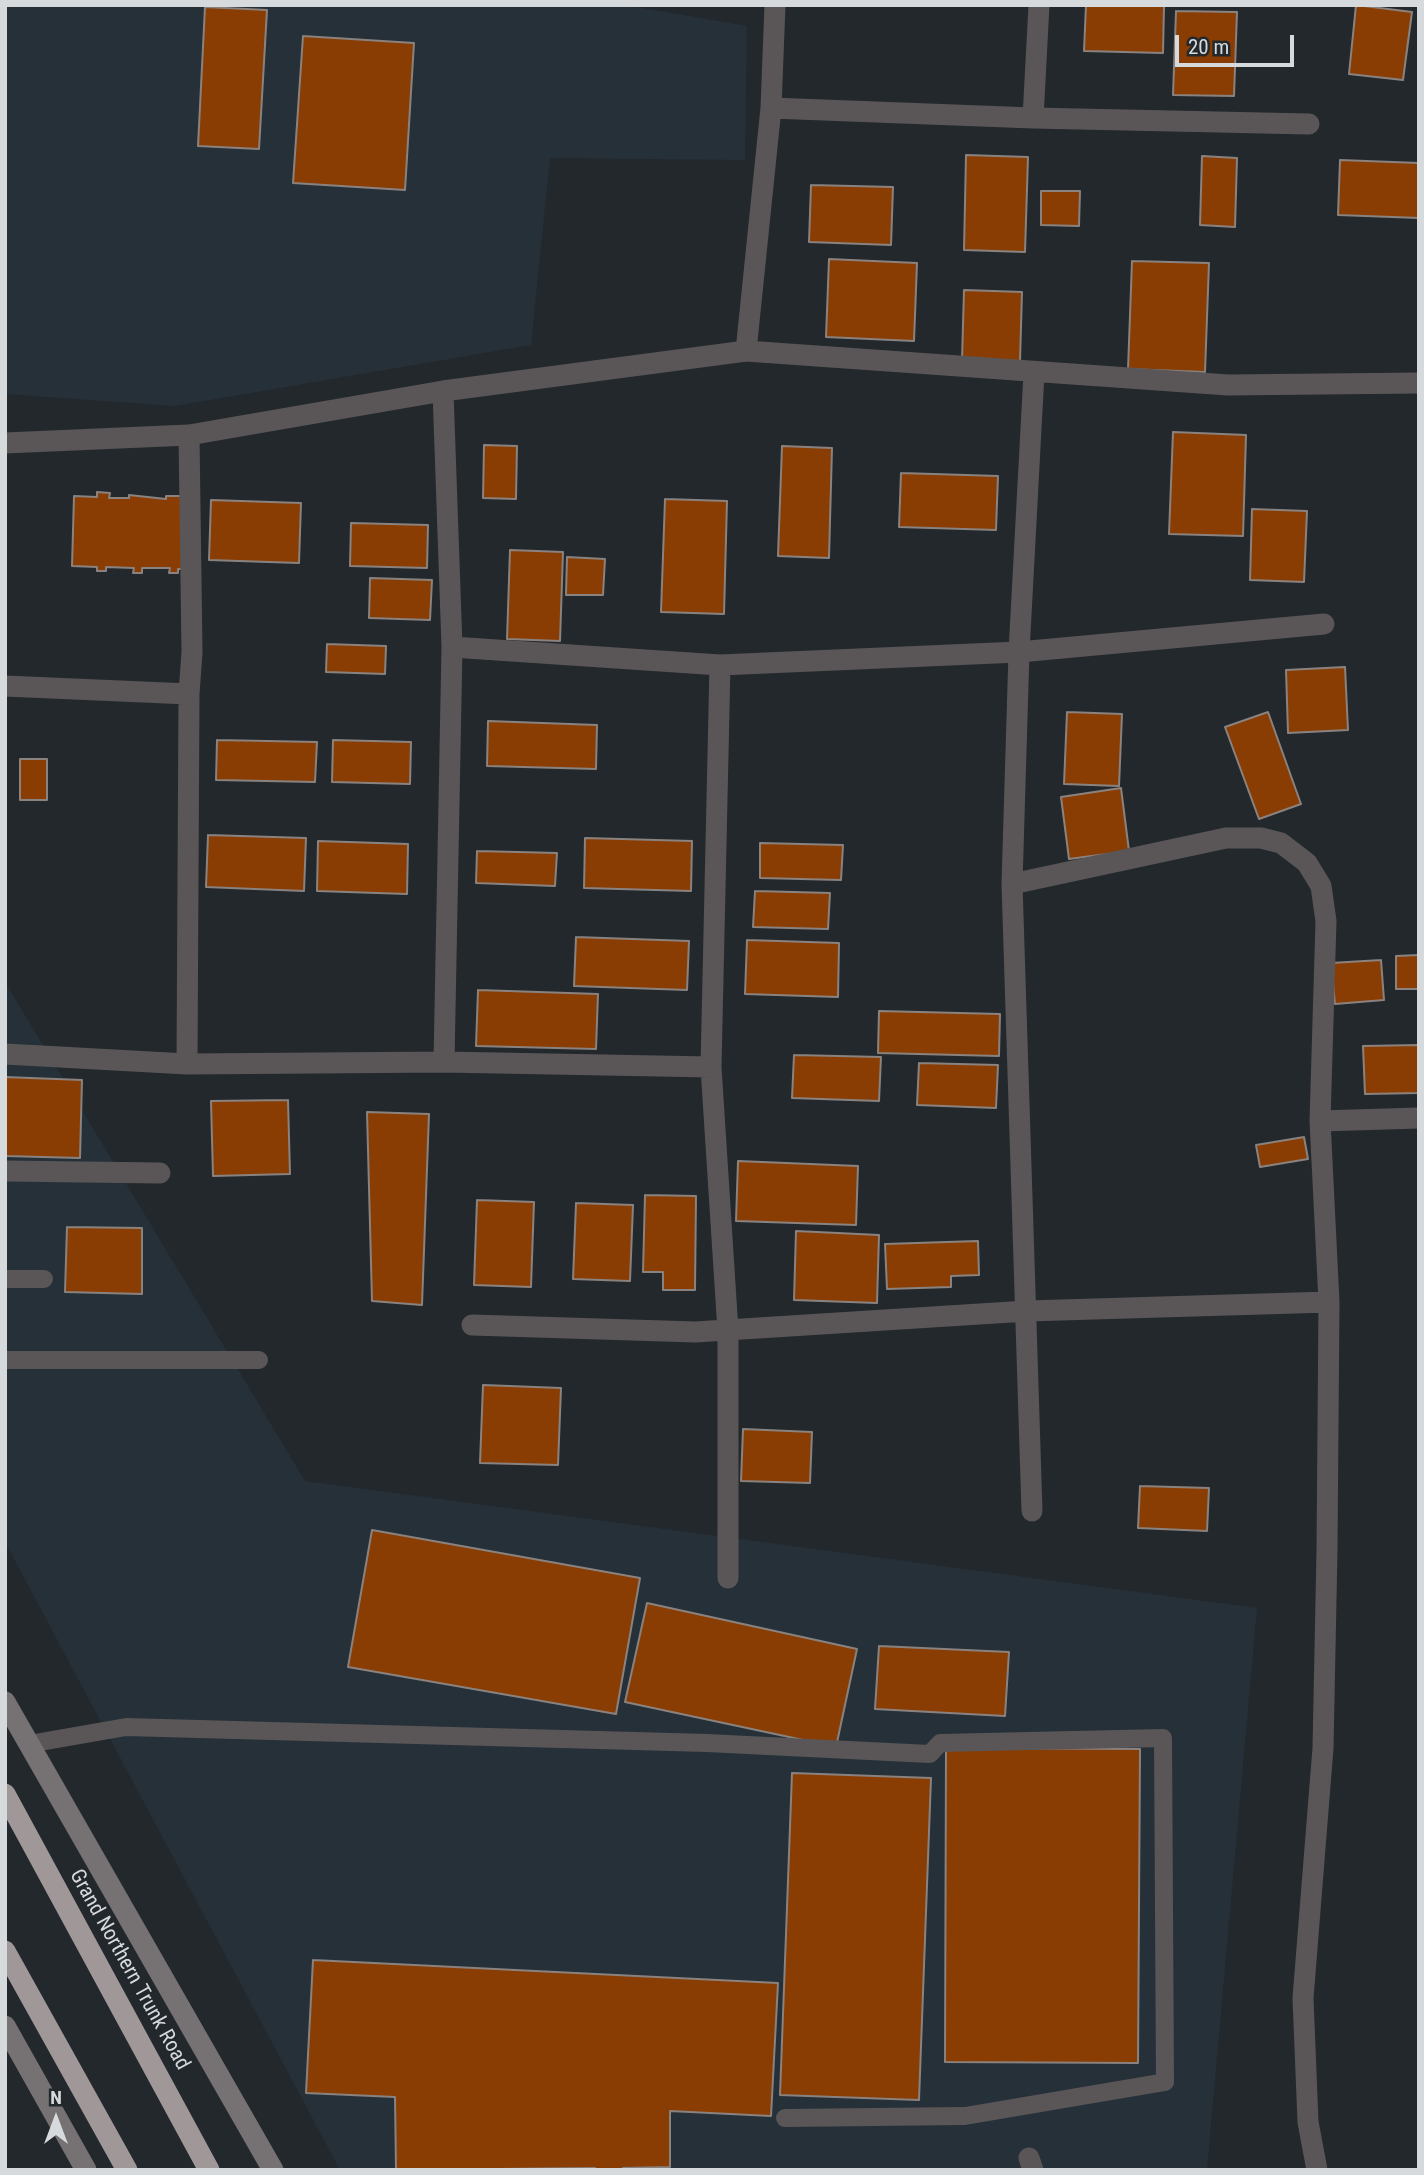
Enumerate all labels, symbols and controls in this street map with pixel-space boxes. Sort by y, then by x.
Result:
scale bar [1179,21,1298,65]
text: 20 m [1188,35,1229,59]
street label: Grand Northern Trunk Road [63,1865,195,2075]
north arrow [21,2084,91,2154]
text: N [50,2086,62,2109]

